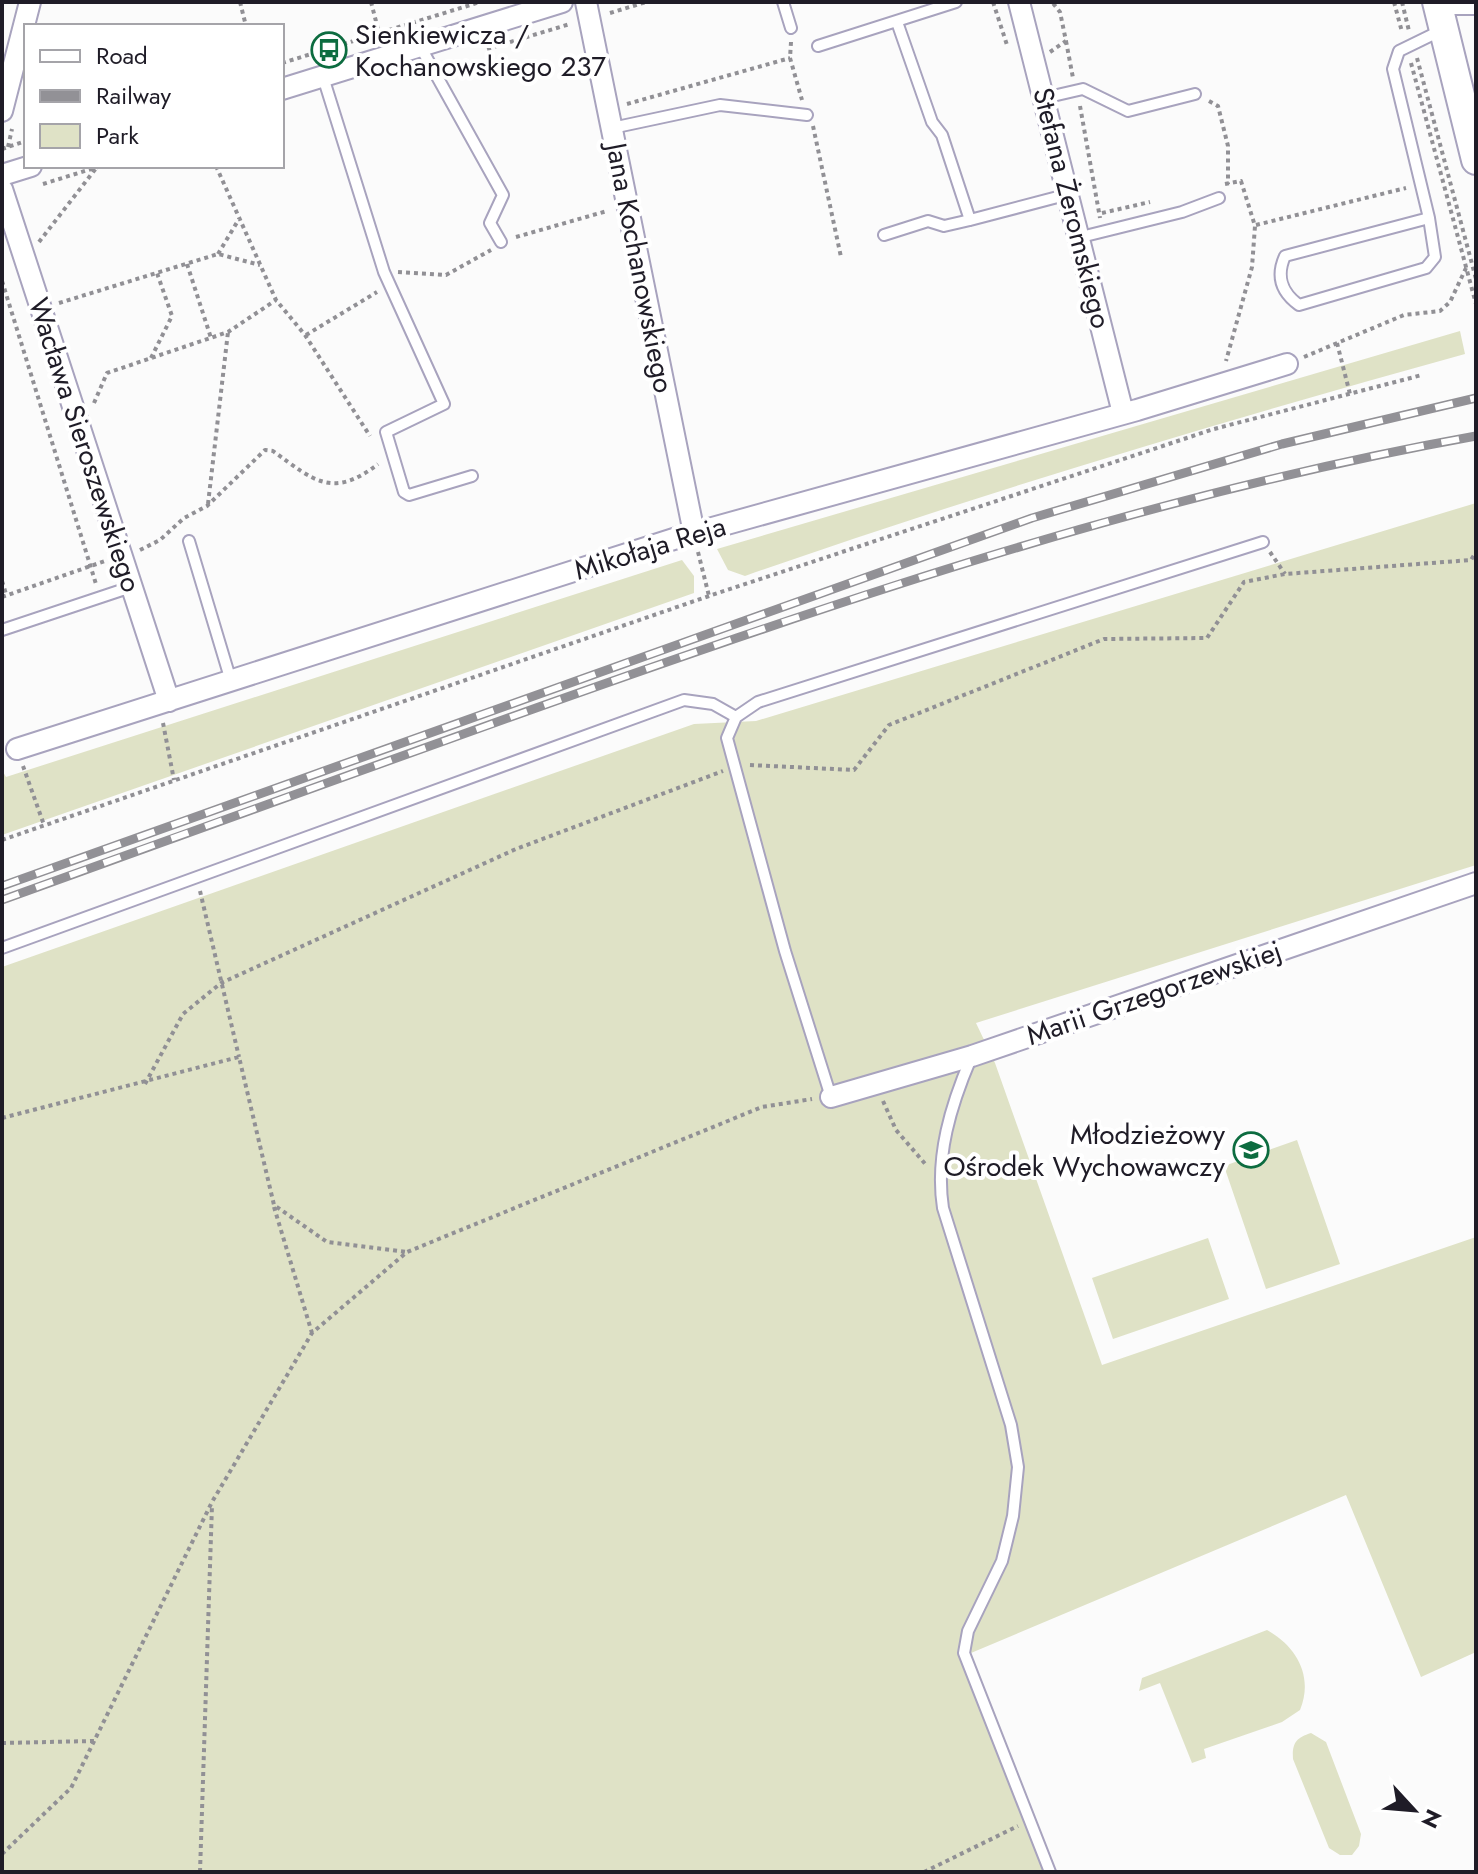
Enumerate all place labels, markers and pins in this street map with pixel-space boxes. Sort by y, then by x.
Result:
place label: Sienkiewicza / Kochanowskiego 237 [355,14,606,87]
bus stop icon: Sienkiewicza / Kochanowskiego 237 [310,31,348,69]
place label: Młodzieżowy Ośrodek Wychowawczy [943,1114,1226,1187]
school or university icon: Młodzieżowy Ośrodek Wychowawczy [1232,1131,1270,1169]

